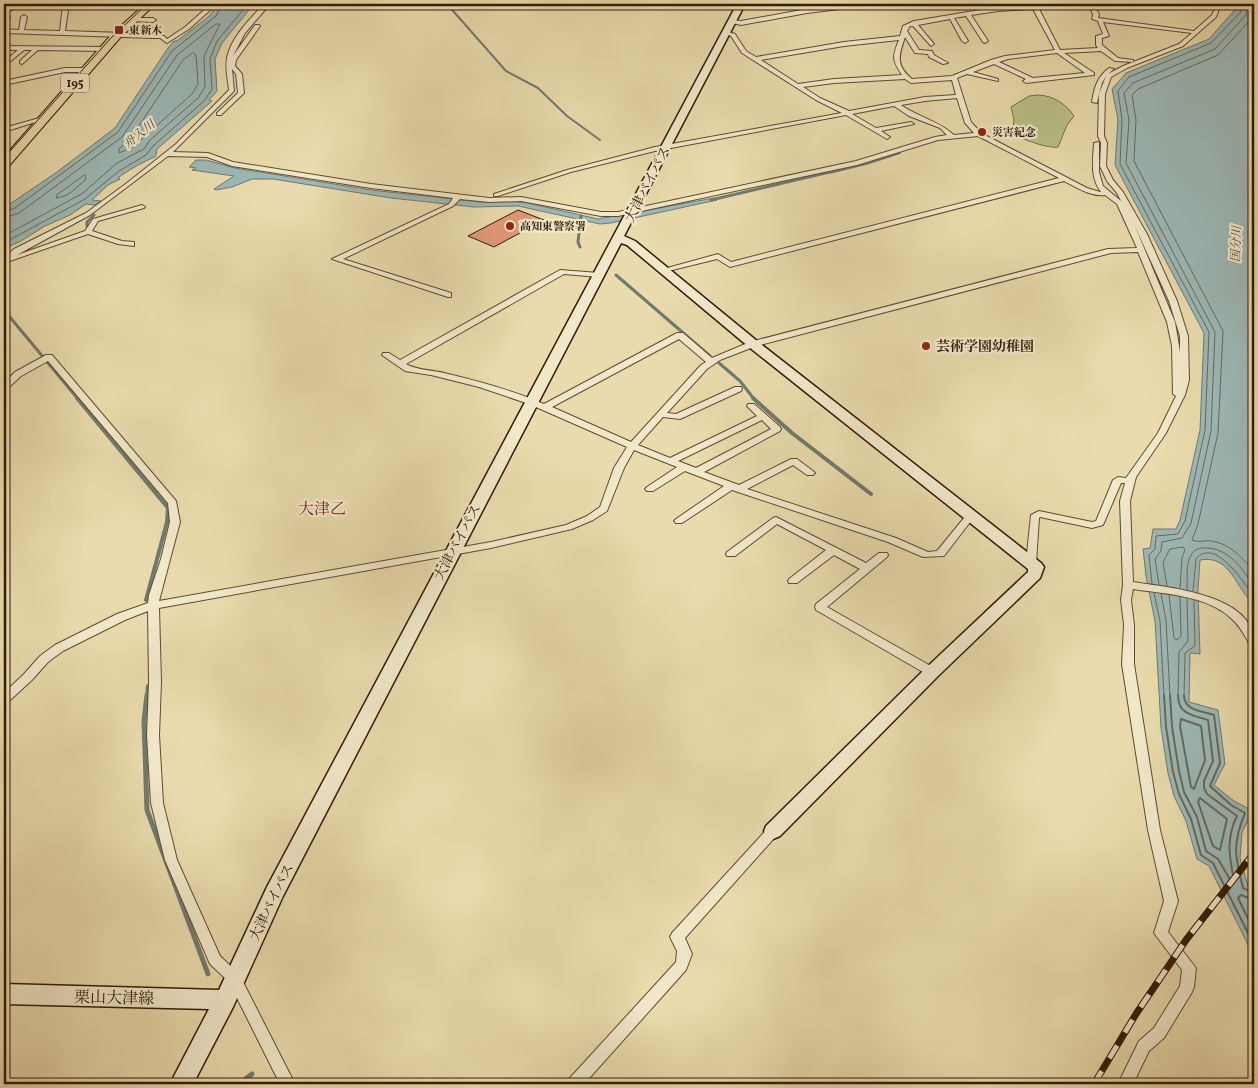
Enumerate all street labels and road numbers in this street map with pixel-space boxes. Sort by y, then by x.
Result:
road number: 195 [61,74,89,92]
street label: 大津バイパス [621,143,676,226]
street label: 大津バイパス [430,501,486,584]
street label: 大津バイパス [245,861,299,944]
street label: 栗山大津線 [74,987,154,1011]

